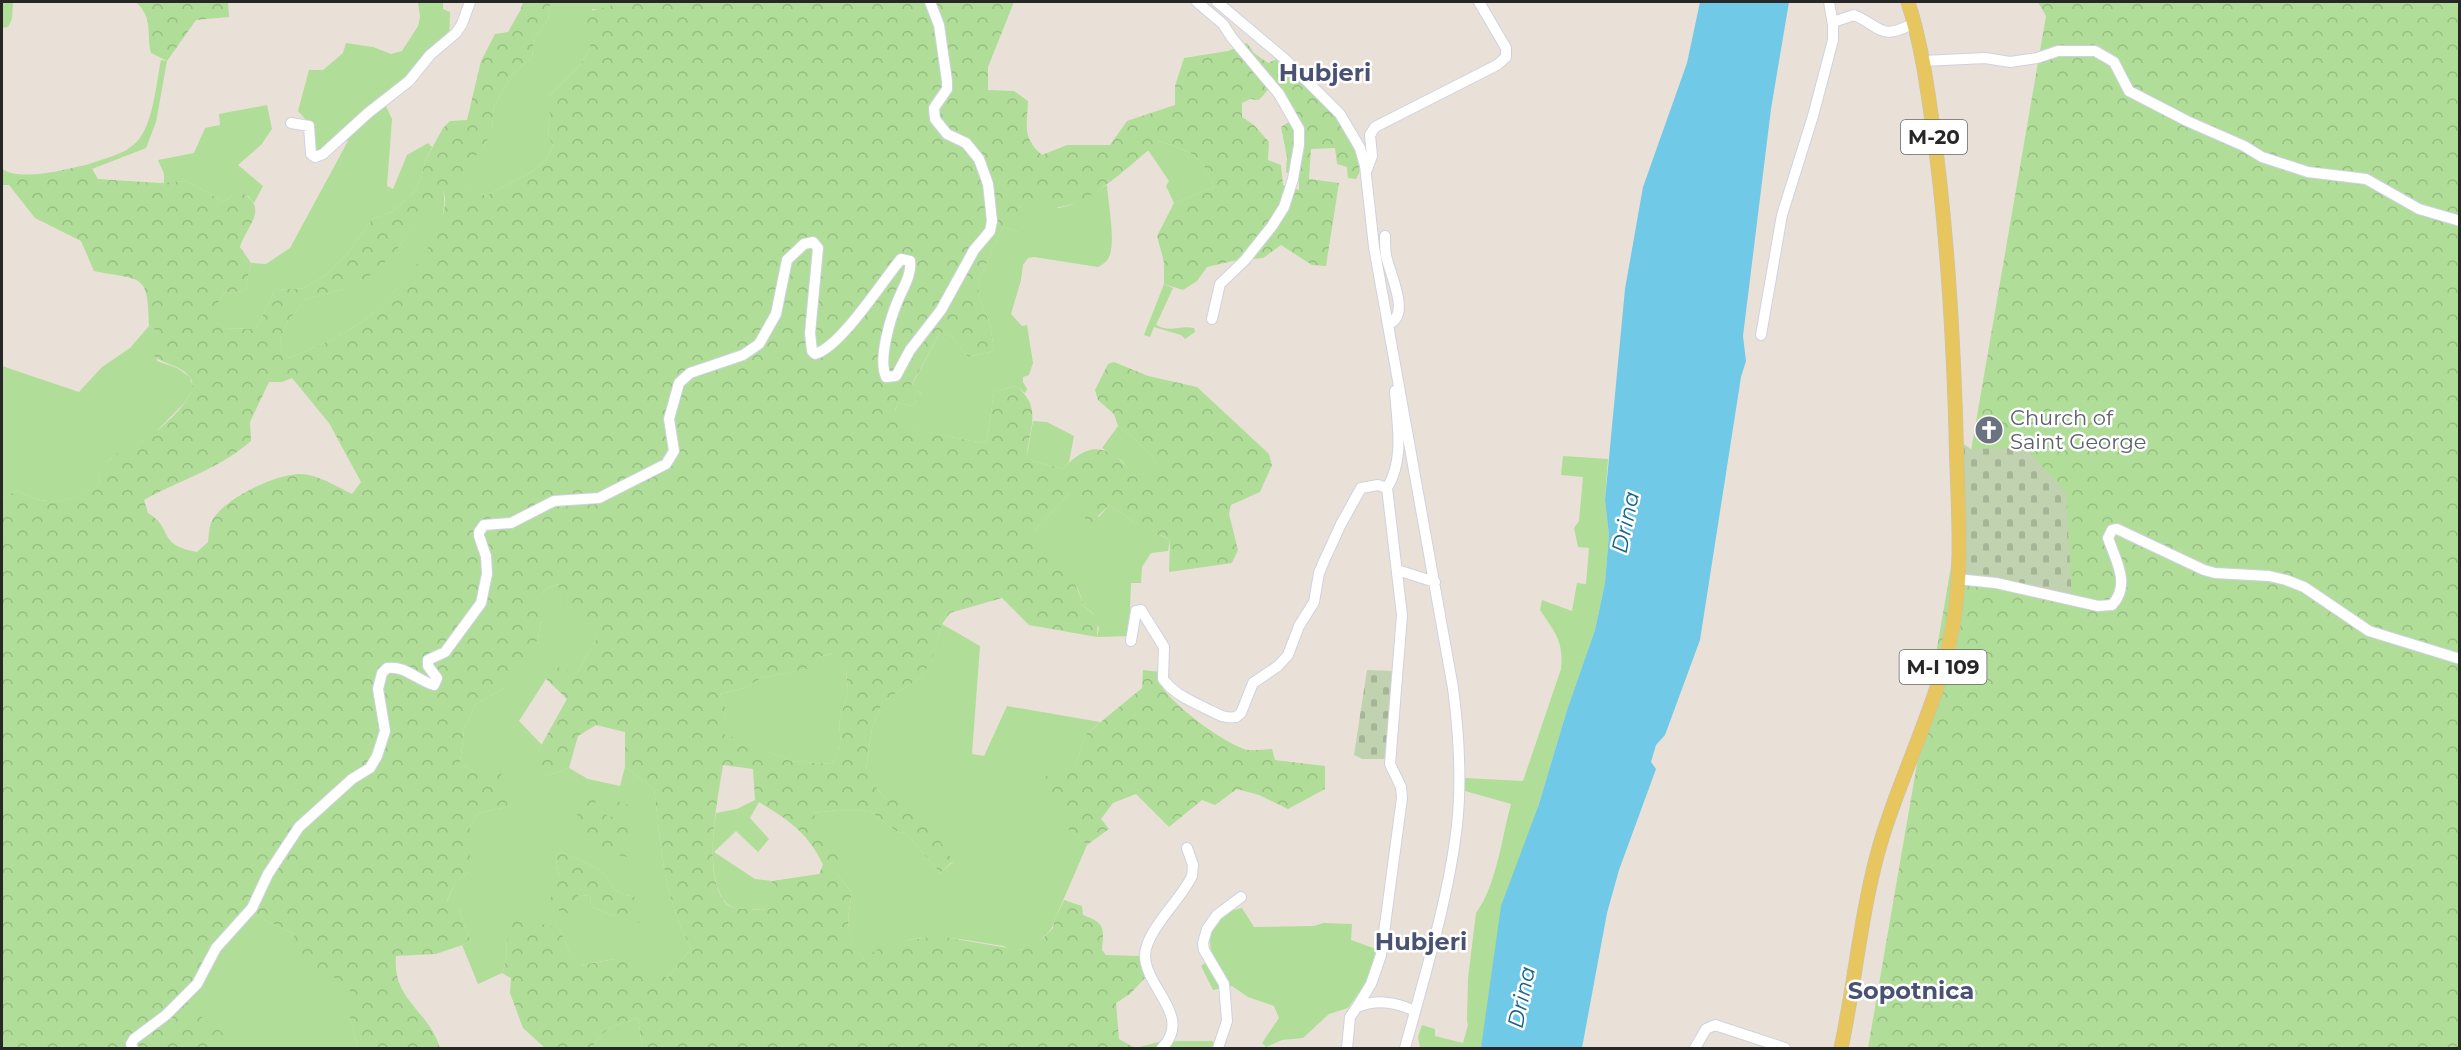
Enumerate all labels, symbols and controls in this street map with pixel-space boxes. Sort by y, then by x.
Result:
district label: Hubjeri [1279,58,1371,87]
road number: M-20 [1901,120,1967,154]
place label: Church of Saint George [2010,405,2146,454]
church icon: Church of Saint George [1973,414,2005,446]
water label: Drina [1606,489,1645,555]
road number: M-I 109 [1900,650,1986,684]
district label: Hubjeri [1375,927,1467,956]
water label: Drina [1502,964,1541,1030]
district label: Sopotnica [1848,976,1974,1005]

